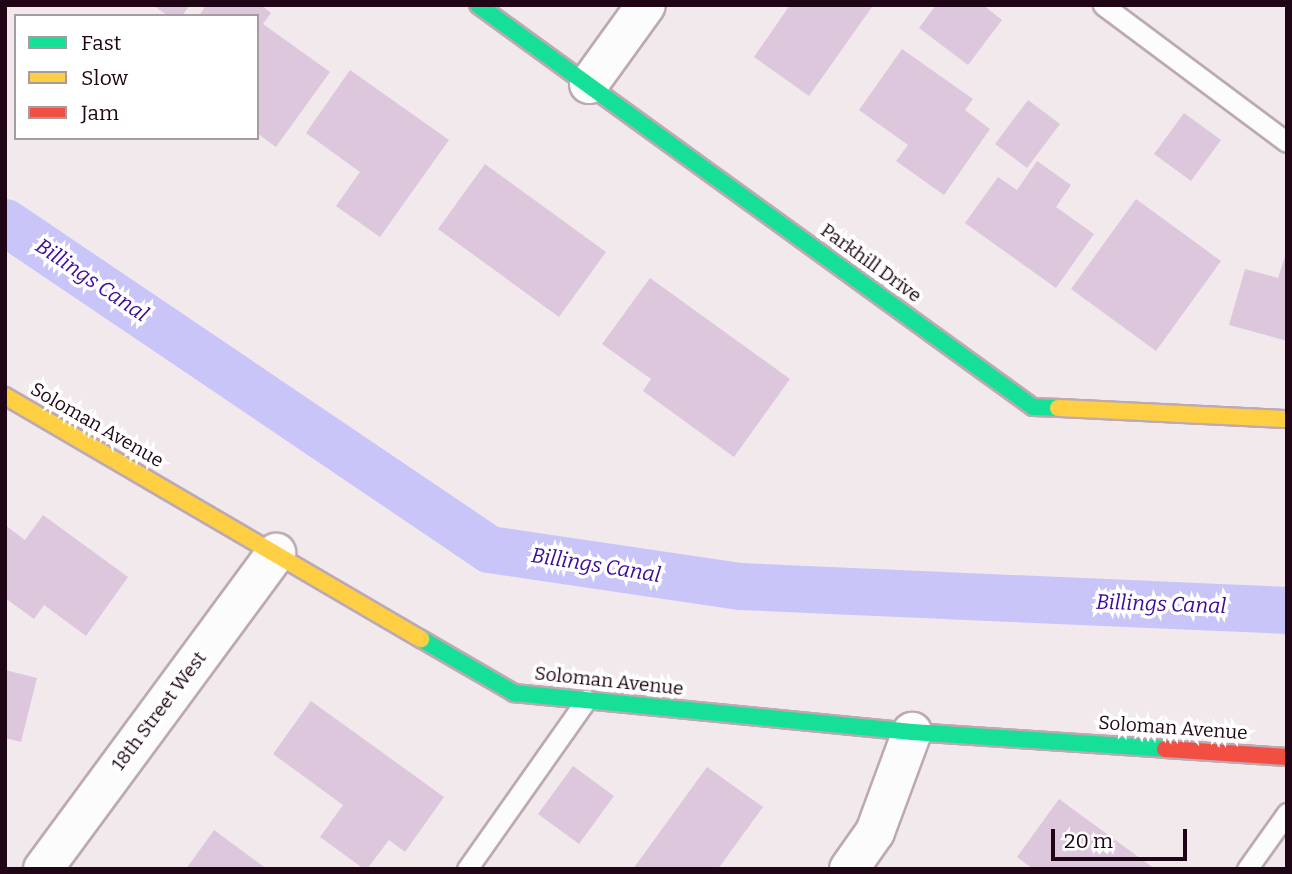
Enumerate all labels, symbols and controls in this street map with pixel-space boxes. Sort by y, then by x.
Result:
legend [14,14,259,140]
text: Fast [81,30,121,56]
text: Slow [81,65,128,91]
text: Jam [81,100,119,126]
street label: Parkhill Drive [816,219,926,307]
water label: Billings Canal [31,233,153,327]
street label: Soloman Avenue [27,378,167,472]
water label: Billings Canal [530,542,662,588]
water label: Billings Canal [1095,589,1227,619]
street label: 18th Street West [107,647,211,775]
street label: Soloman Avenue [533,662,685,700]
street label: Soloman Avenue [1098,711,1248,745]
scale bar [1054,814,1190,858]
text: 20 m [1064,828,1113,854]

